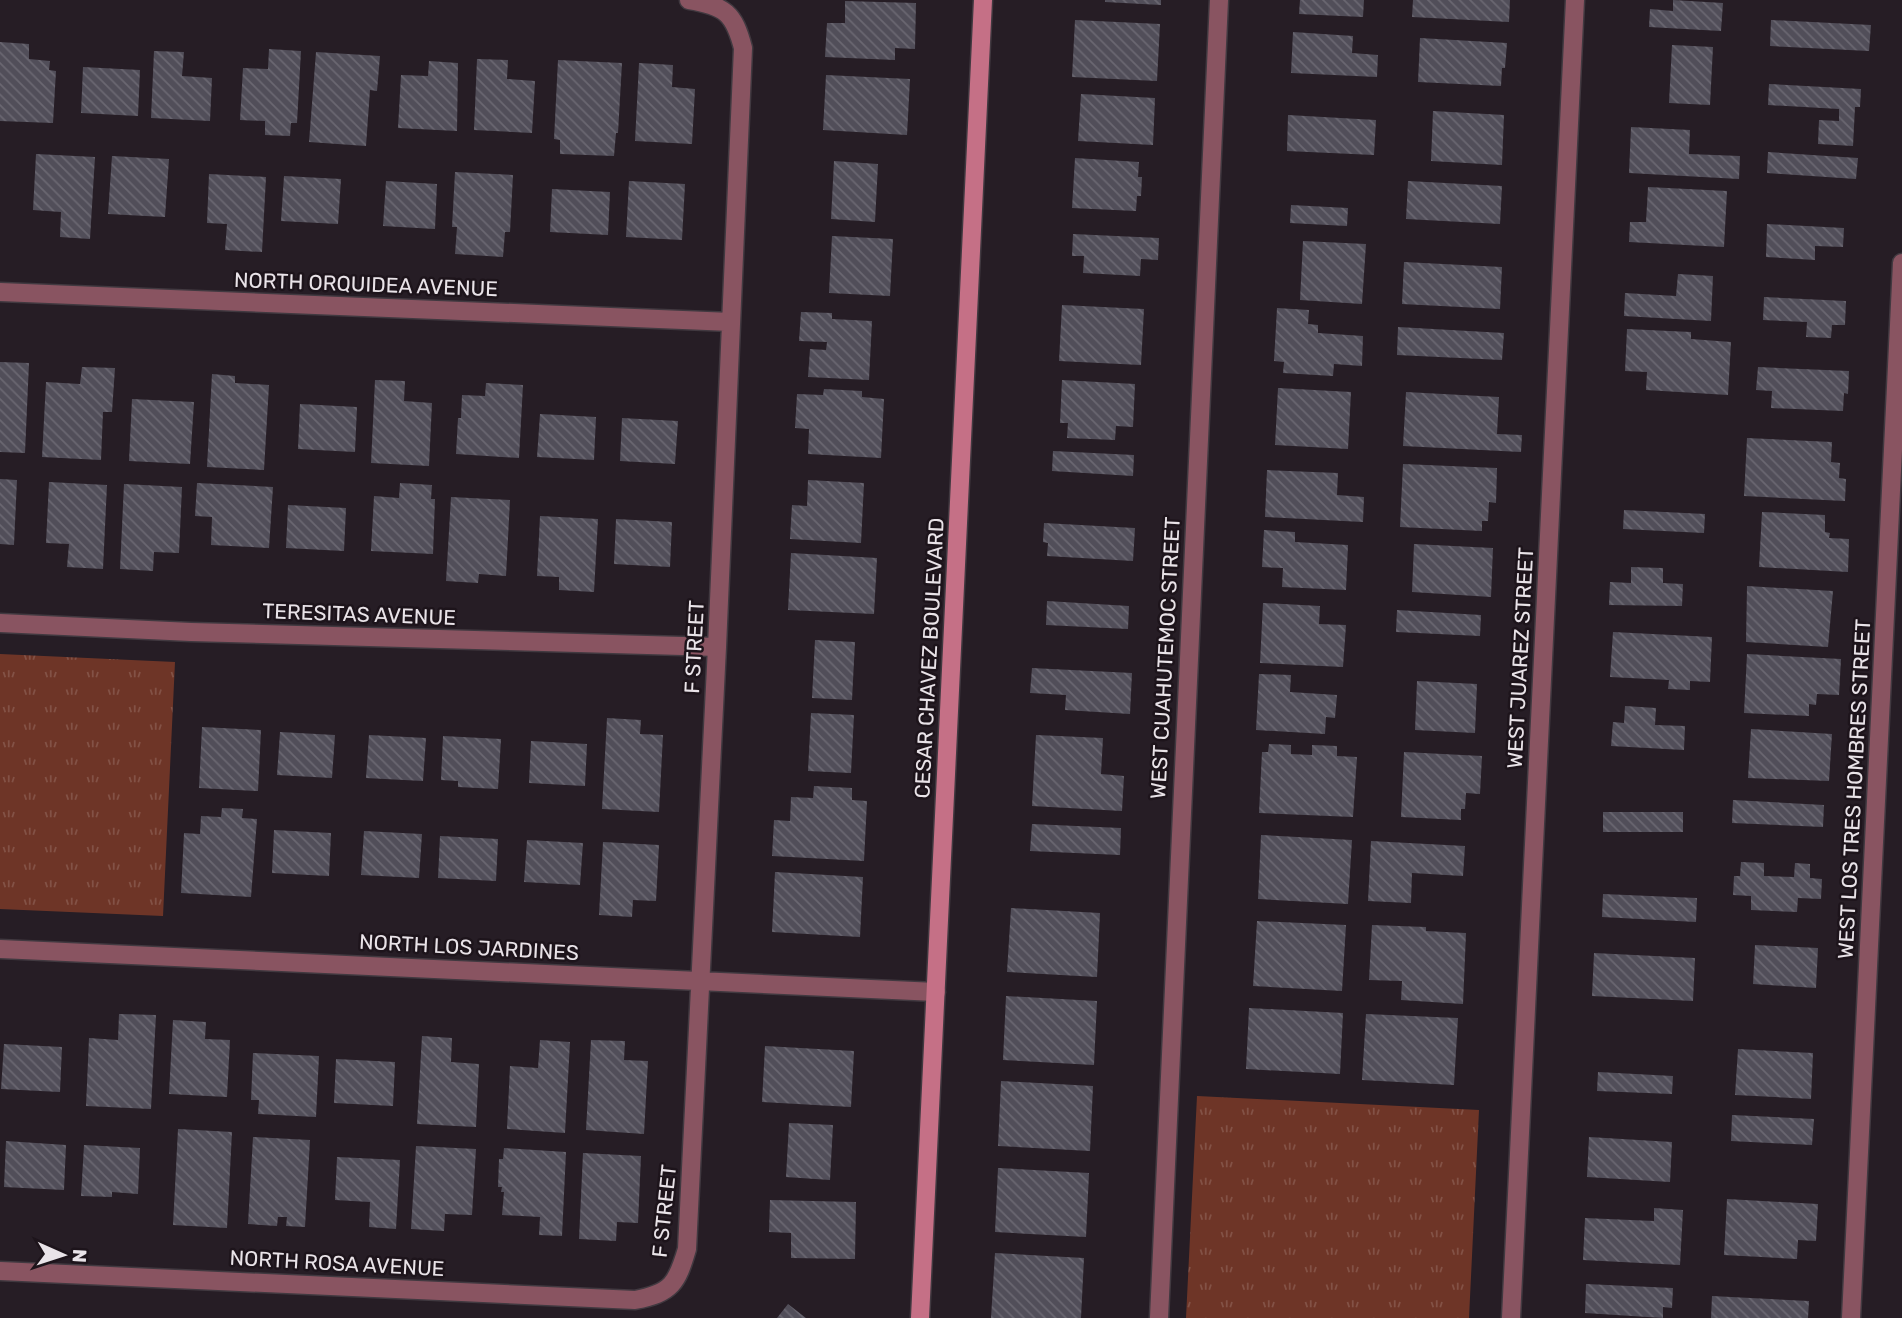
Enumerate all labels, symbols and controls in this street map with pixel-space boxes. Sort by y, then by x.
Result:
street label: NORTH ORQUIDEA AVENUE [234,267,498,301]
street label: WEST CUAHUTEMOC STREET [1145,516,1185,800]
street label: CESAR CHAVEZ BOULEVARD [909,517,949,799]
street label: WEST JUAREZ STREET [1502,547,1538,769]
street label: TERESITAS AVENUE [262,598,456,630]
street label: F STREET [679,600,709,694]
street label: WEST LOS TRES HOMBRES STREET [1833,618,1875,960]
street label: NORTH LOS JARDINES [358,929,580,965]
street label: F STREET [647,1163,681,1259]
north arrow [28,1220,98,1290]
street label: NORTH ROSA AVENUE [229,1245,445,1281]
text: N [68,1248,91,1263]

